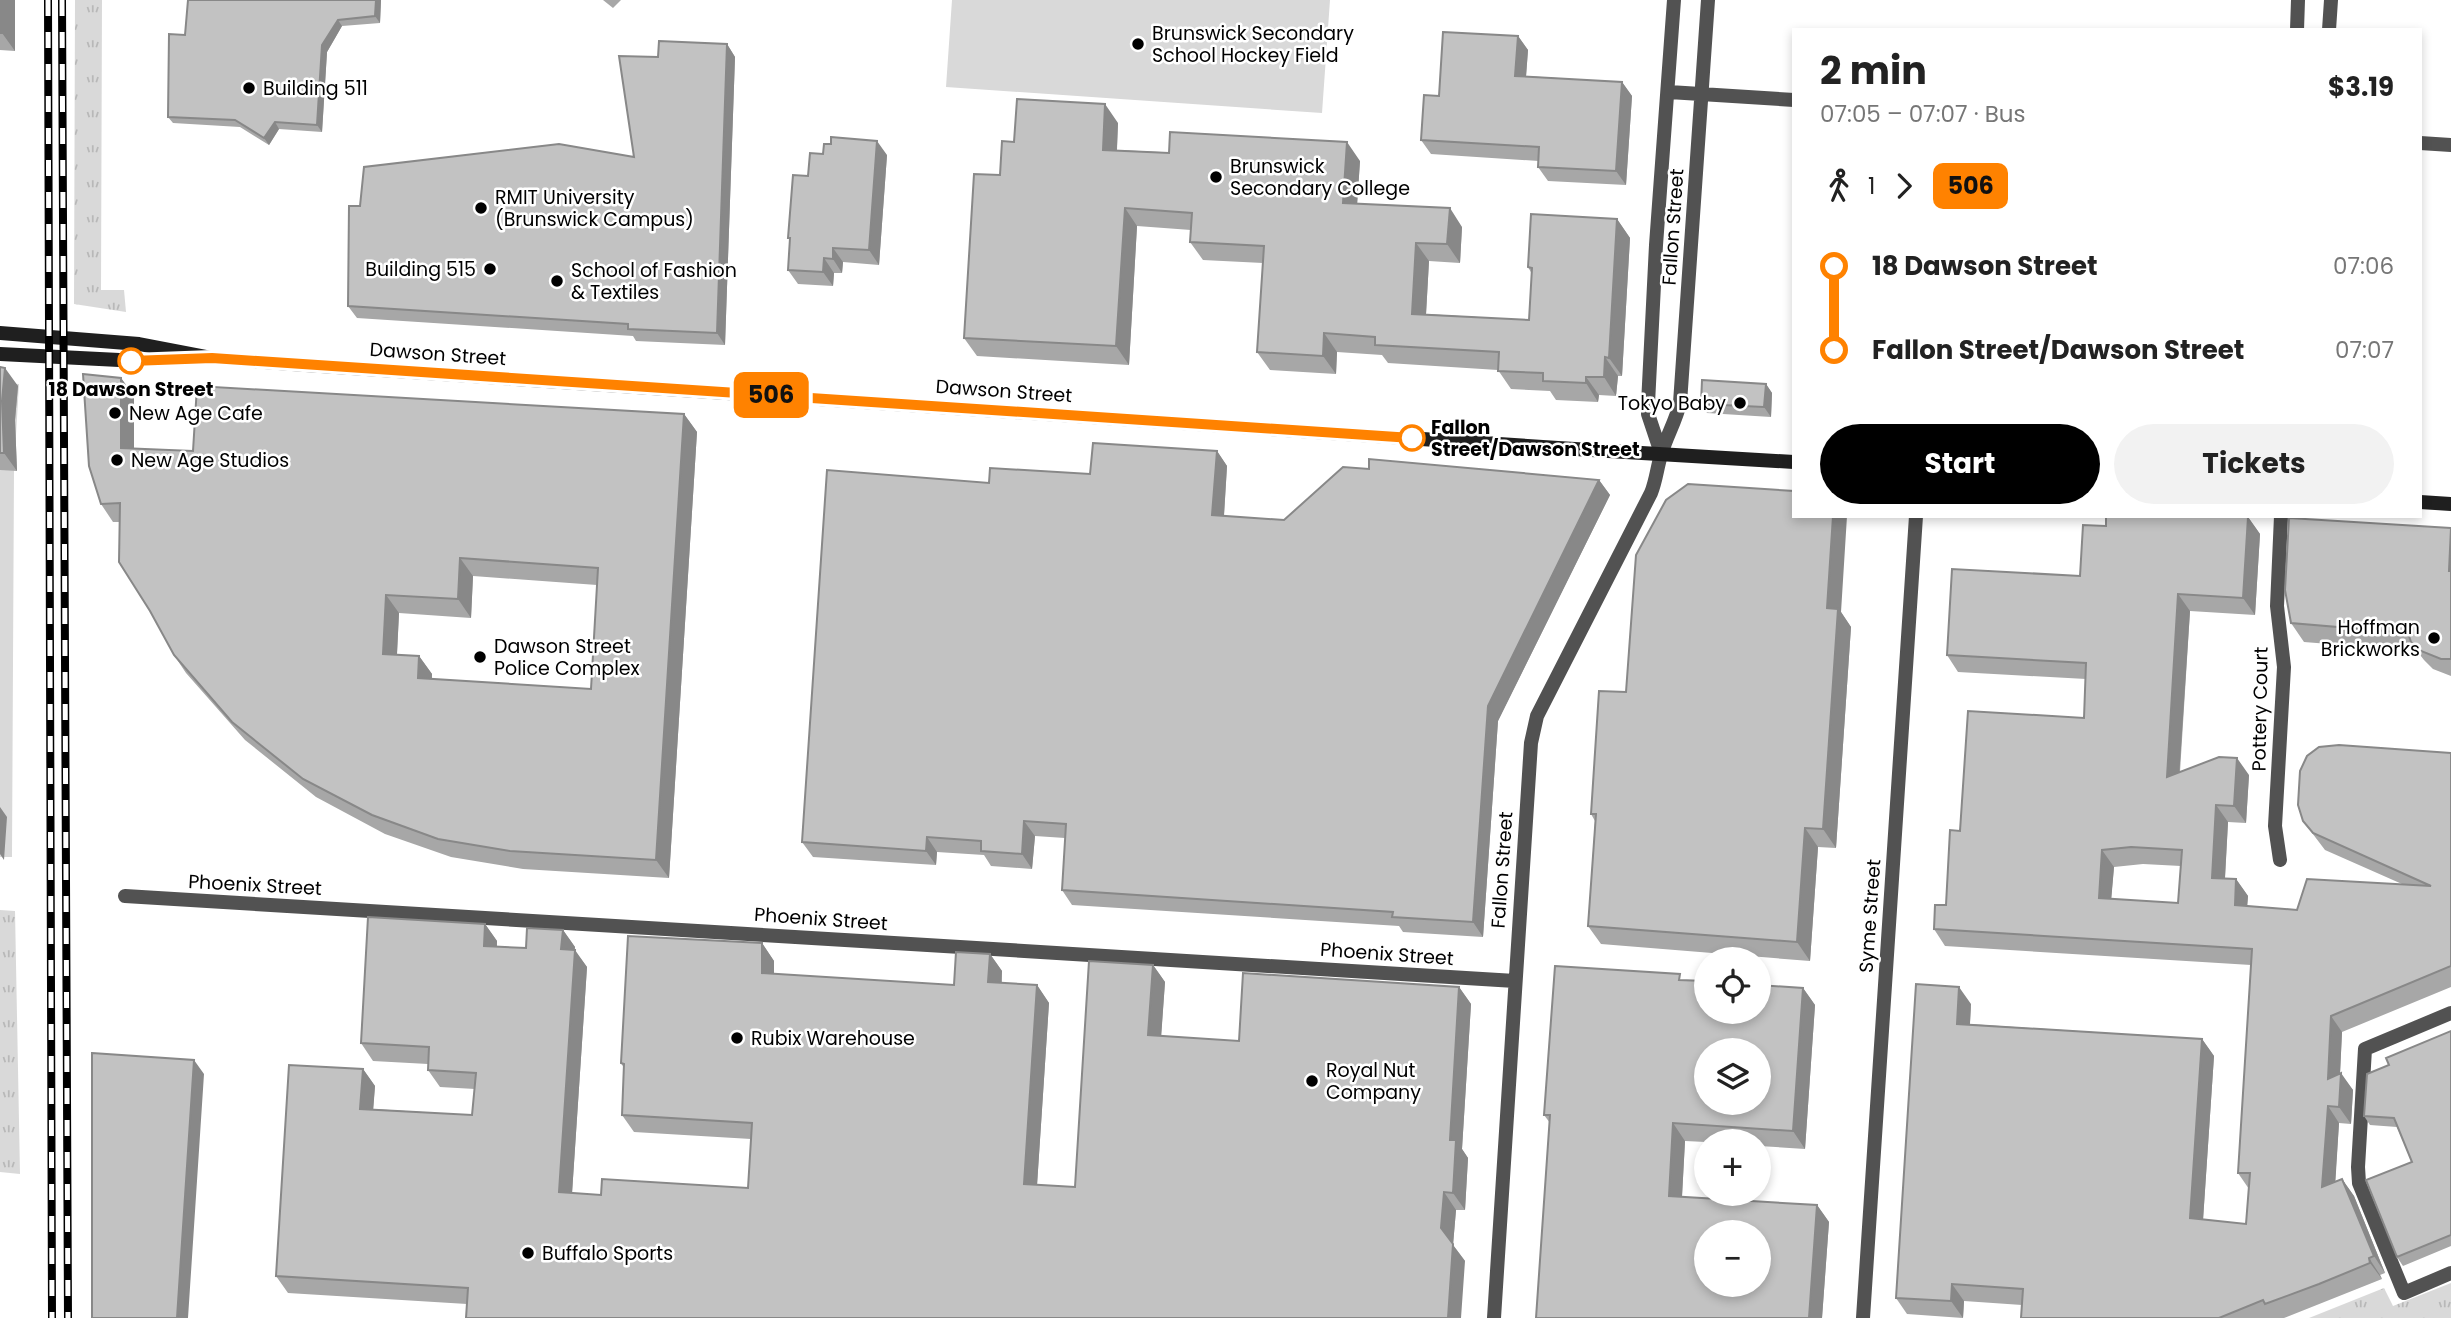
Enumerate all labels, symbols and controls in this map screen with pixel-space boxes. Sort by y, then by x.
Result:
place label: Brunswick Secondary School Hockey Field [1152,20,1354,69]
marker: Brunswick Secondary School Hockey Field [1130,36,1146,52]
text: 2 min [1820,44,1927,97]
text: $3.19 [2328,69,2394,105]
place label: Building 511 [263,75,368,102]
marker: Building 511 [241,80,257,96]
text: 07:05 – 07:07 · Bus [1820,98,2026,130]
place label: Brunswick Secondary College [1230,153,1410,202]
icon: walk [1820,167,1858,205]
icon: forward [1885,167,1923,205]
street label: Fallon Street [1655,168,1691,286]
marker: Brunswick Secondary College [1208,169,1224,185]
text: 506 [1947,169,1994,202]
text: 1 [1868,170,1875,202]
place label: RMIT University (Brunswick Campus) [495,184,694,233]
marker: RMIT University (Brunswick Campus) [473,200,489,216]
text: 18 Dawson Street [1872,248,2098,284]
text: 07:06 [2333,250,2394,282]
place label: Building 515 [365,256,476,283]
place label: School of Fashion & Textiles [571,257,737,306]
marker: Building 515 [482,261,498,277]
marker: School of Fashion & Textiles [549,273,565,289]
text: Fallon Street/Dawson Street [1872,332,2244,368]
text: 07:07 [2335,334,2394,366]
street label: Dawson Street [369,336,507,372]
marker: 18 Dawson Street [118,348,144,374]
line badge: 506 [731,372,811,418]
street label: Dawson Street [935,373,1073,409]
place label: 18 Dawson Street [49,376,214,403]
text: 506 [748,378,794,411]
place label: Tokyo Baby [1618,390,1726,417]
marker: Tokyo Baby [1732,395,1748,411]
place label: New Age Cafe [129,400,263,427]
marker: New Age Cafe [107,405,123,421]
place label: Fallon Street/Dawson Street [1431,414,1640,463]
button: Start [1820,424,2100,504]
button: Tickets [2114,424,2394,504]
marker: Fallon Street/Dawson Street [1399,425,1425,451]
place label: New Age Studios [131,447,289,474]
marker: New Age Studios [109,452,125,468]
place label: Hoffman Brickworks [2321,614,2420,663]
marker: Hoffman Brickworks [2426,630,2442,646]
place label: Dawson Street Police Complex [494,633,640,682]
street label: Pottery Court [2245,646,2275,772]
marker: Dawson Street Police Complex [472,649,488,665]
street label: Fallon Street [1484,811,1520,929]
street label: Syme Street [1853,858,1887,974]
street label: Phoenix Street [188,868,323,902]
street label: Phoenix Street [753,901,889,937]
street label: Phoenix Street [1319,936,1455,972]
map controls [1694,947,1771,1297]
button: locate [1694,947,1771,1024]
place label: Rubix Warehouse [751,1025,915,1052]
marker: Rubix Warehouse [729,1030,745,1046]
button: layers [1694,1038,1771,1115]
place label: Royal Nut Company [1326,1057,1421,1106]
marker: Royal Nut Company [1304,1073,1320,1089]
button: + [1694,1129,1771,1206]
button: − [1694,1220,1771,1297]
place label: Buffalo Sports [542,1240,673,1267]
marker: Buffalo Sports [520,1245,536,1261]

